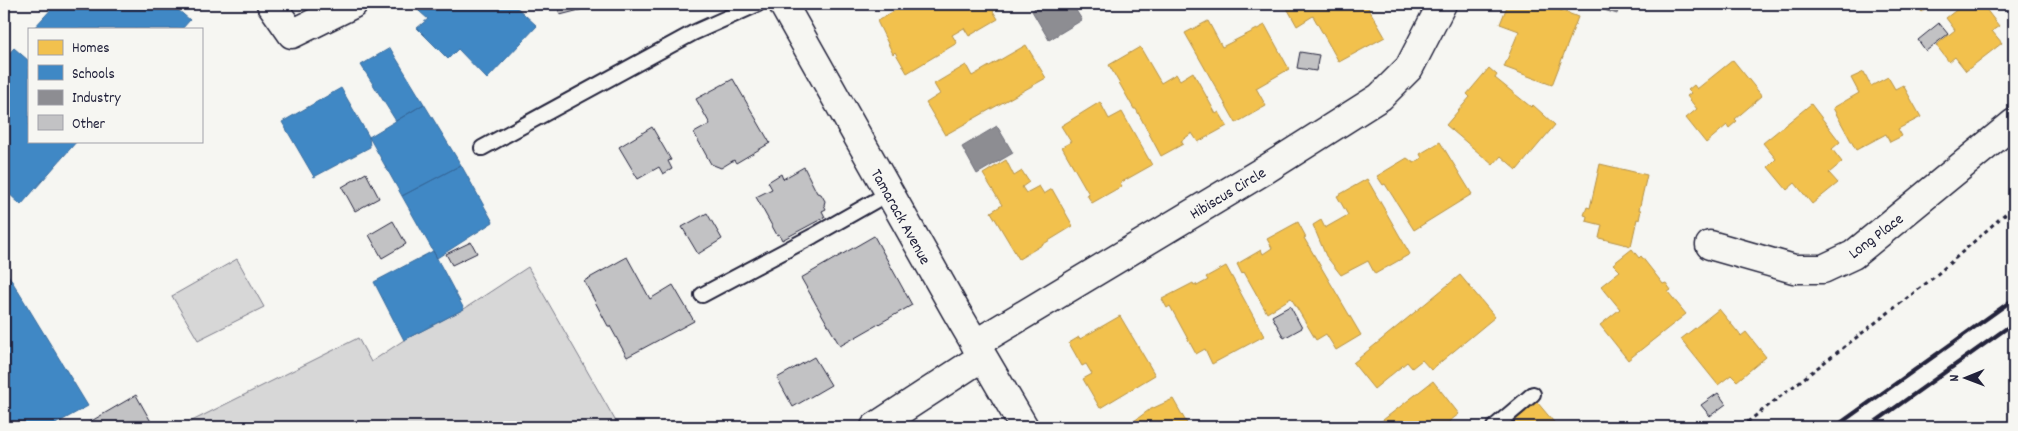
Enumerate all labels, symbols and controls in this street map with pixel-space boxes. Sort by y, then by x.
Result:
legend [28,28,202,142]
text: Homes [72,38,110,60]
text: Schools [72,64,115,86]
text: Industry [72,88,121,110]
text: Other [72,114,106,136]
street label: Hibiscus Circle [1186,162,1271,226]
street label: Tamarack Avenue [864,165,936,269]
street label: Long Place [1844,209,1909,265]
north arrow [1940,354,1990,404]
text: N [1945,374,1965,382]

